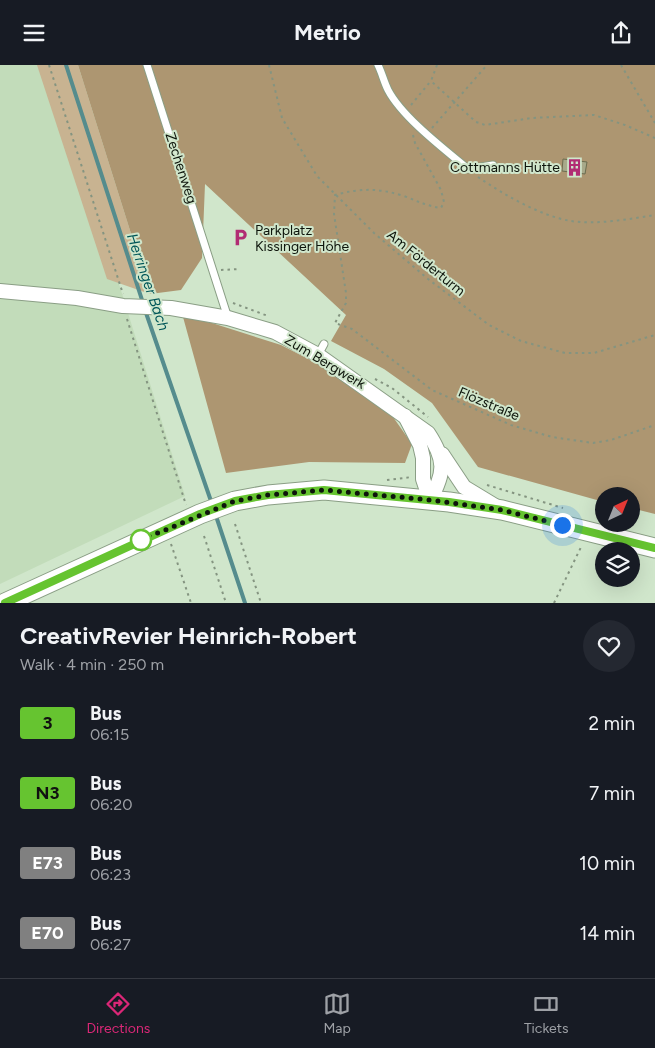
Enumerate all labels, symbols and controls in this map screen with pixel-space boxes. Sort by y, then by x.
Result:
icon: menu [20,19,48,47]
text: Metrio [294,19,361,46]
icon: share [607,19,635,47]
street label: Zechenweg [161,130,201,206]
building icon: Cottmanns Hütte [564,157,584,177]
place label: Cottmanns Hütte [450,159,560,176]
place label: Parkplatz Kissinger Höhe [255,222,349,255]
street label: Am Förderturm [384,226,469,300]
parking icon: Parkplatz Kissinger Höhe [231,228,251,248]
water label: Herringer Bach [123,231,173,333]
street label: Zum Bergwerk [281,331,369,393]
street label: Flözstraße [456,383,523,425]
north arrow [595,487,640,533]
map controls [595,487,640,587]
your location [550,513,575,538]
unlabelled marker [130,529,152,551]
button: layers [595,542,640,587]
button: heart [583,620,635,672]
text: CreativRevier Heinrich-Robert [20,621,357,650]
text: Walk · 4 min · 250 m [20,655,164,674]
text: Bus [90,702,121,725]
text: 3 [42,712,53,734]
text: 2 min [589,712,635,735]
text: 06:15 [90,725,129,744]
text: Bus [90,772,121,795]
text: N3 [36,782,59,804]
text: 7 min [589,782,635,805]
text: 06:20 [90,795,133,814]
text: Bus [90,842,121,865]
text: E73 [32,852,63,874]
text: 10 min [579,852,635,875]
text: 06:23 [90,865,131,884]
text: Bus [90,912,121,935]
text: E70 [31,922,64,944]
text: 14 min [579,922,635,945]
text: 06:27 [90,935,131,954]
tab: Directions [86,990,150,1037]
tab: Map [323,990,351,1037]
tab: Tickets [524,990,569,1037]

